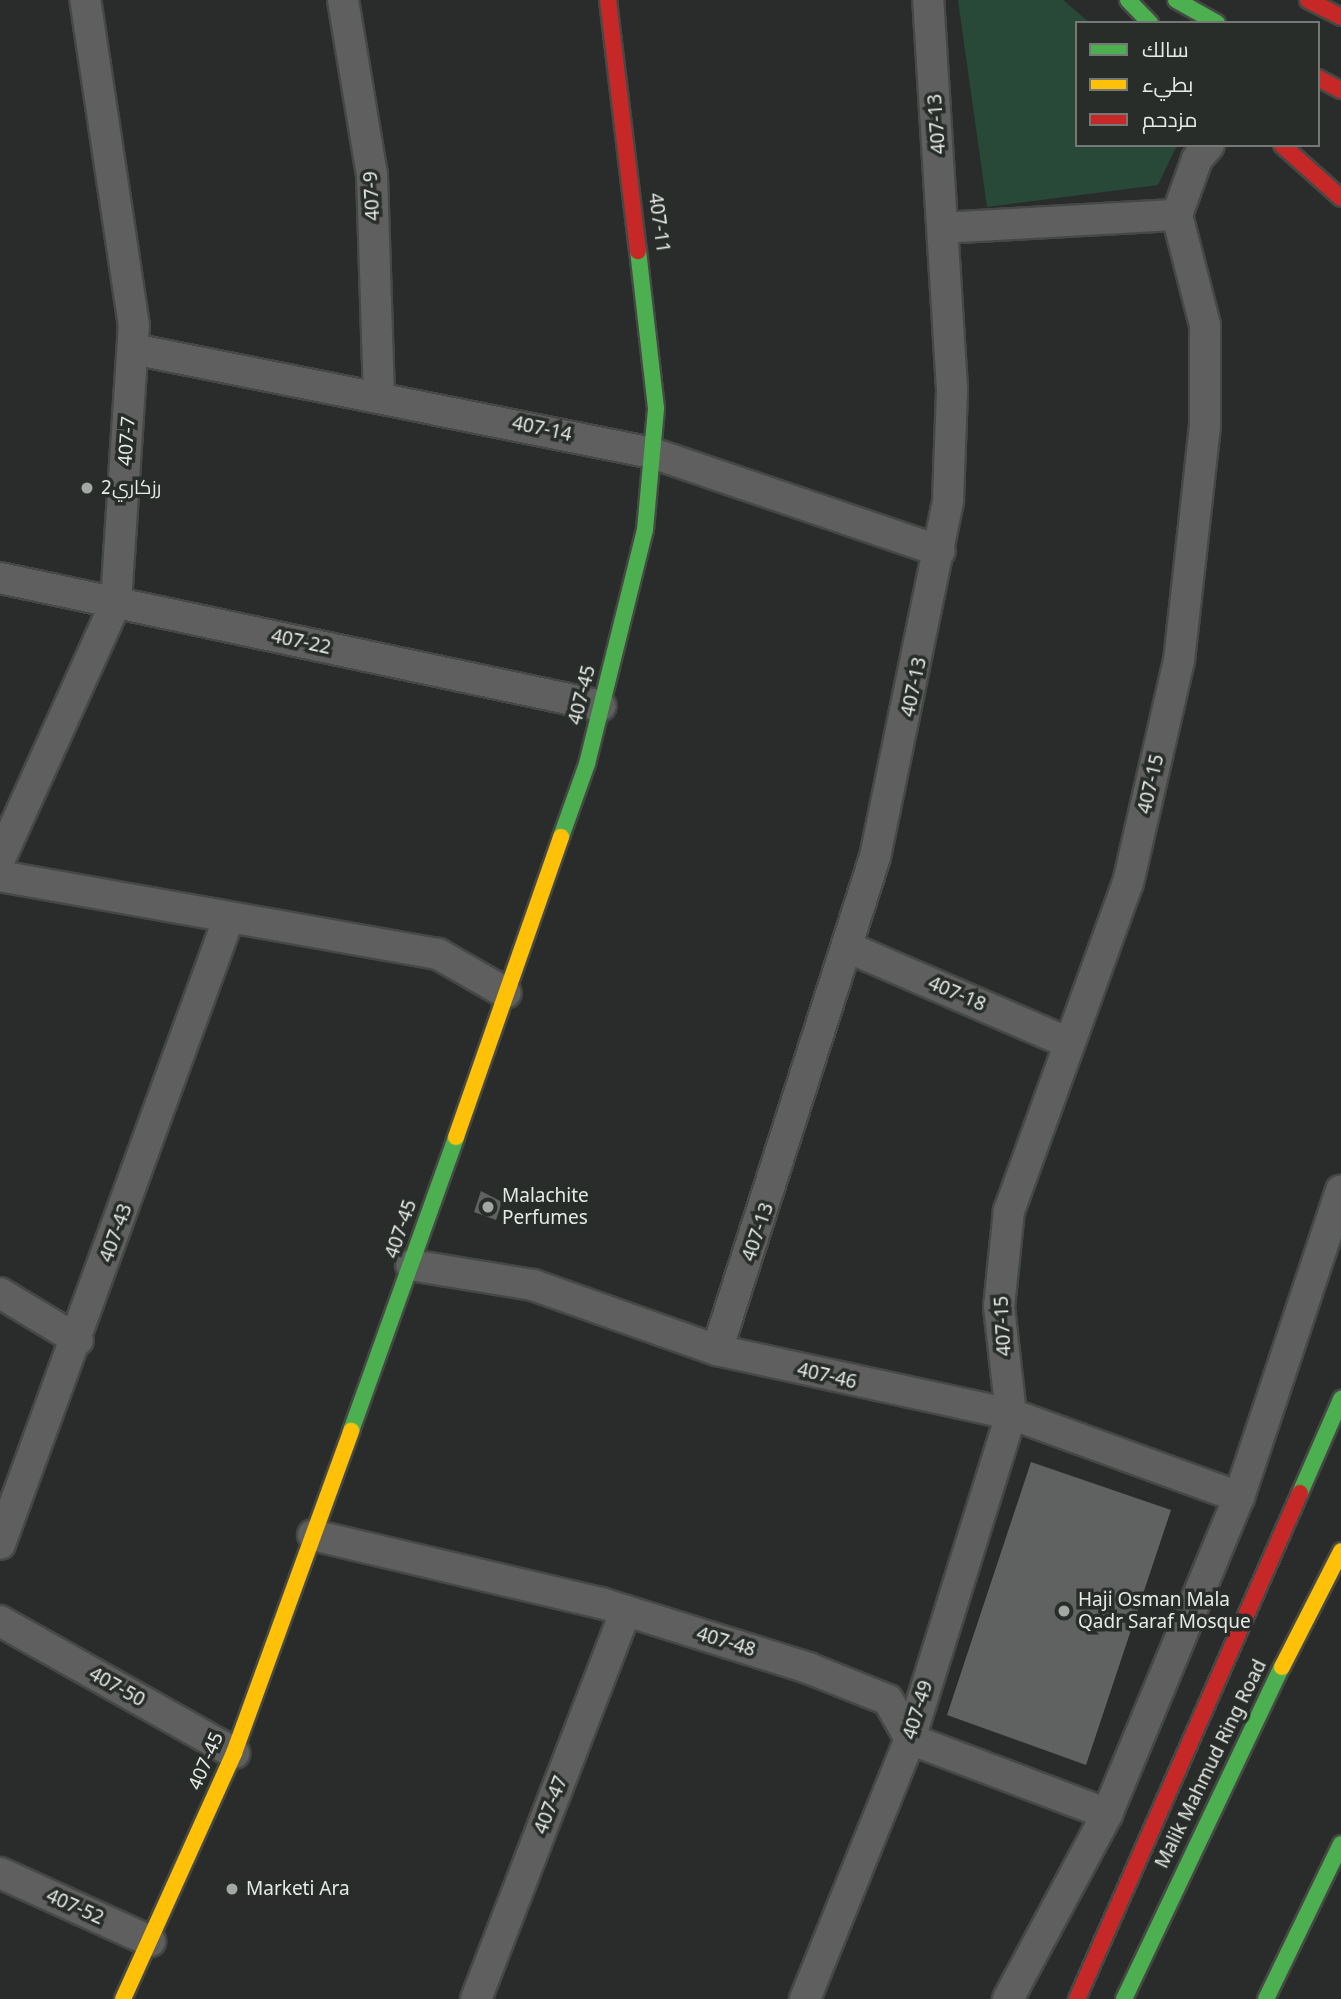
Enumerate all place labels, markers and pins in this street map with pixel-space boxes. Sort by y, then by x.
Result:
place label: رزكاري2 [101,477,161,499]
marker: رزكاري2 [79,480,95,496]
place label: Malachite Perfumes [502,1185,589,1229]
marker: Malachite Perfumes [480,1199,496,1215]
place label: Haji Osman Mala Qadr Saraf Mosque [1078,1589,1251,1633]
marker: Haji Osman Mala Qadr Saraf Mosque [1056,1603,1072,1619]
place label: Marketi Ara [246,1878,350,1900]
marker: Marketi Ara [224,1881,240,1897]

